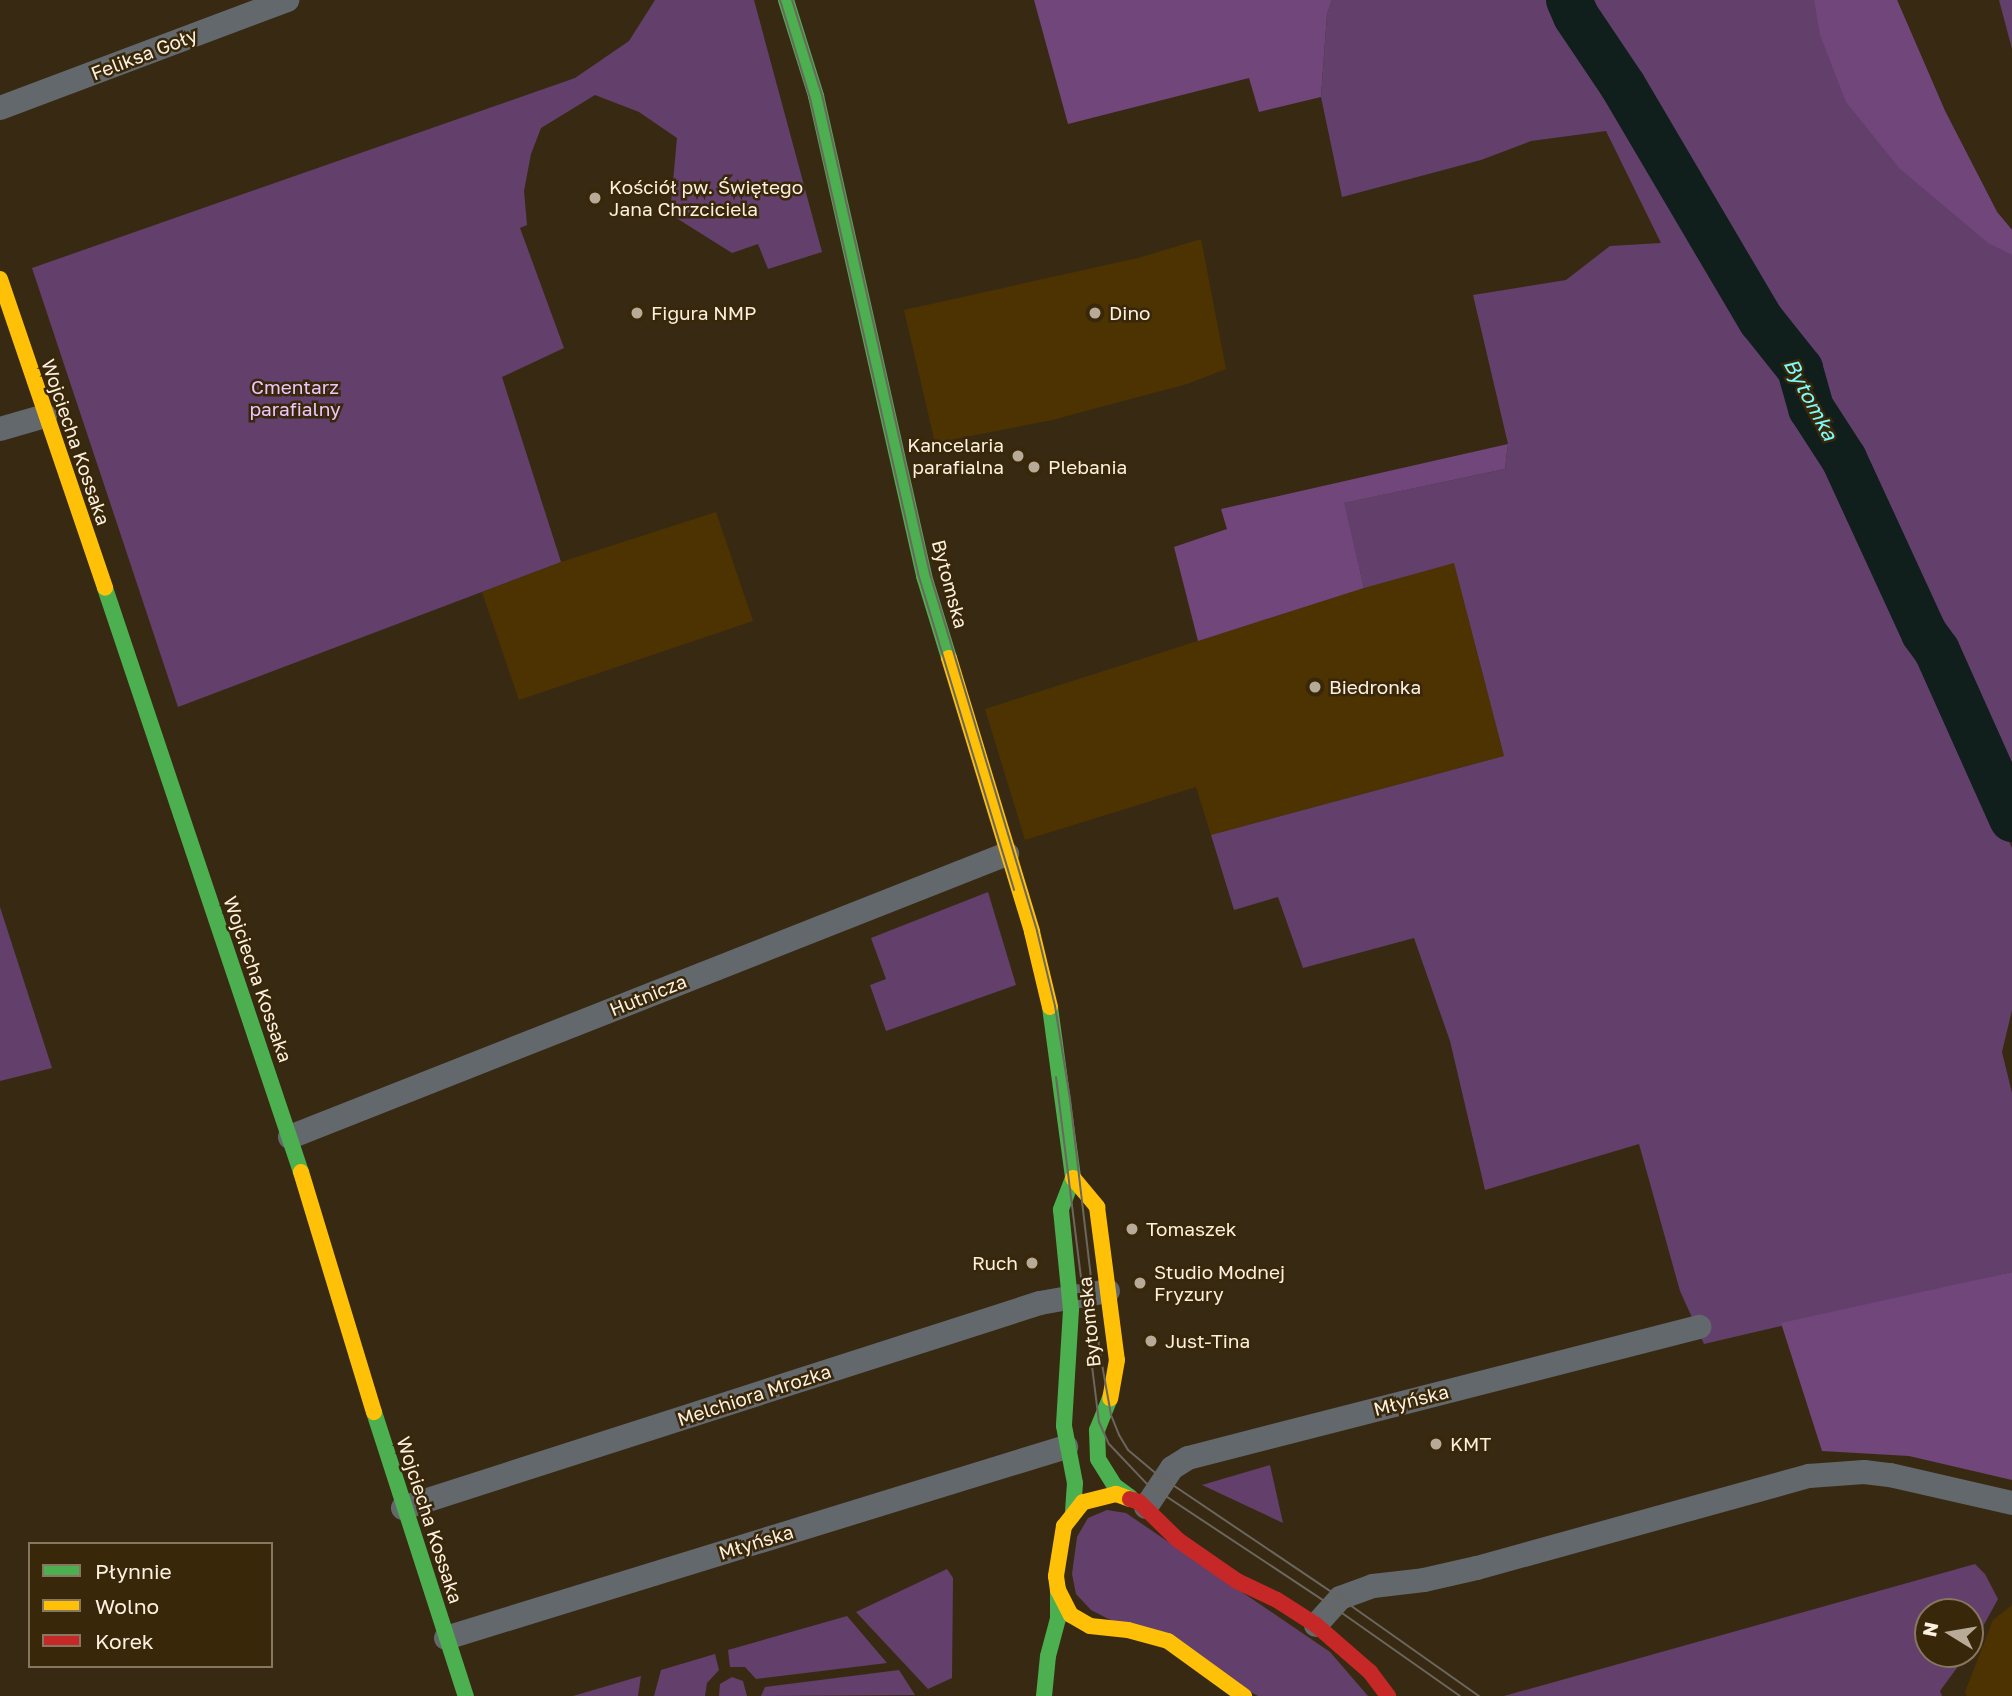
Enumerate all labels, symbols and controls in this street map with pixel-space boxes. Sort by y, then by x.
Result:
street label: Feliksa Goły [88,23,200,85]
place label: Kościół pw. Świętego Jana Chrzciciela [609,176,803,220]
marker: Kościół pw. Świętego Jana Chrzciciela [587,190,603,206]
place label: Figura NMP [651,302,757,324]
place label: Dino [1109,302,1150,324]
marker: Figura NMP [629,305,645,321]
marker: Dino [1087,305,1103,321]
water label: Bytomka [1779,354,1843,444]
street label: Wojciecha Kossaka [37,356,115,528]
park label: Cmentarz parafialny [249,376,341,420]
place label: Kancelaria parafialna [907,434,1004,478]
marker: Kancelaria parafialna [1010,448,1026,464]
place label: Plebania [1048,456,1127,478]
marker: Plebania [1026,459,1042,475]
street label: Bytomska [927,537,973,631]
place label: Biedronka [1329,676,1421,698]
marker: Biedronka [1307,679,1323,695]
street label: Wojciecha Kossaka [219,893,297,1065]
street label: Hutnicza [606,969,690,1021]
place label: Tomaszek [1146,1218,1237,1240]
marker: Tomaszek [1124,1221,1140,1237]
place label: Ruch [972,1252,1018,1274]
marker: Ruch [1024,1255,1040,1271]
place label: Studio Modnej Fryzury [1154,1261,1285,1305]
marker: Studio Modnej Fryzury [1132,1275,1148,1291]
street label: Bytomska [1073,1276,1105,1368]
place label: Just-Tina [1165,1330,1250,1352]
marker: Just-Tina [1143,1333,1159,1349]
street label: Melchiora Mrozka [674,1359,834,1431]
street label: Młyńska [1371,1380,1451,1420]
place label: KMT [1450,1433,1491,1455]
street label: Wojciecha Kossaka [392,1434,468,1606]
marker: KMT [1428,1436,1444,1452]
street label: Młyńska [716,1520,796,1564]
legend [28,1542,273,1668]
text: Płynnie [95,1558,172,1584]
text: Wolno [95,1593,159,1619]
north arrow [1914,1598,1984,1668]
text: N [1917,1620,1943,1639]
text: Korek [95,1628,154,1654]

